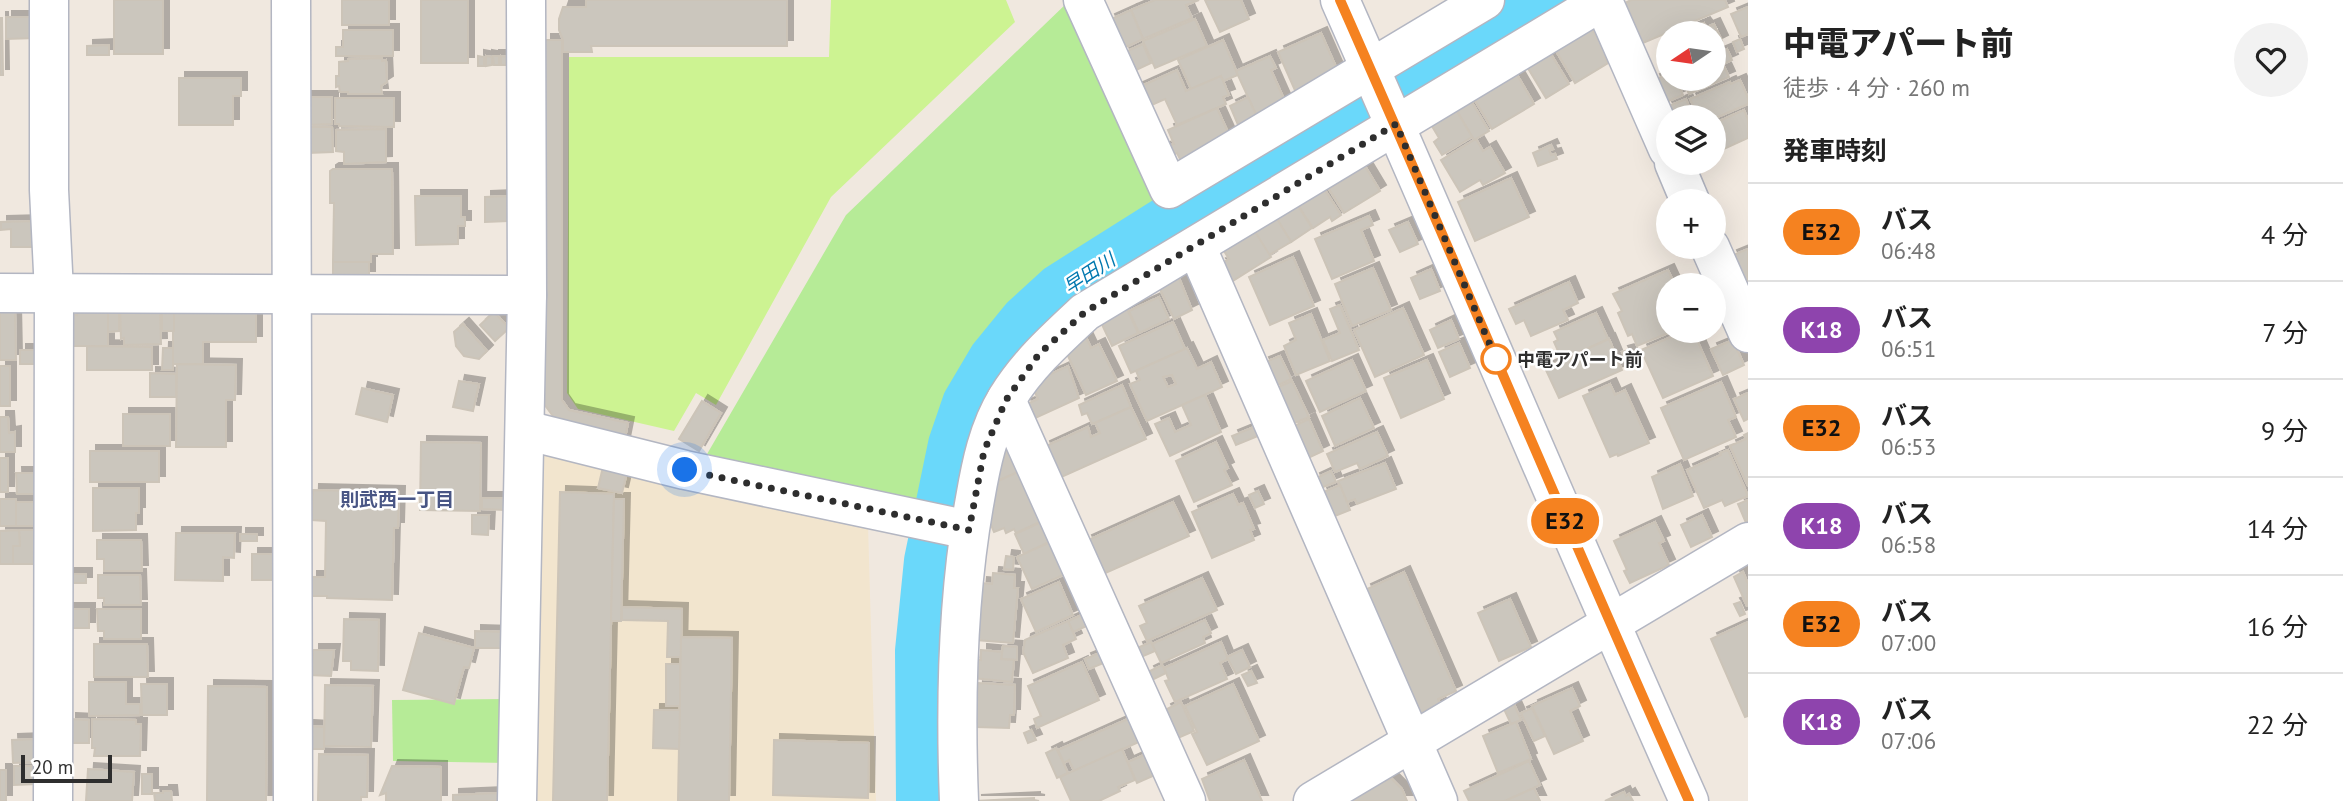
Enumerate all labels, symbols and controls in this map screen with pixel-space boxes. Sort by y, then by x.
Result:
north arrow [1656,21,1726,91]
map controls [1656,21,1726,343]
text: 中電アパート前 [1783,21,2013,64]
button: heart [2234,23,2308,97]
text: 徒歩 · 4 分 · 260 m [1783,73,1970,102]
button: layers [1656,105,1726,175]
text: 発車時刻 [1783,134,1887,167]
button: + [1656,189,1726,259]
text: バス [1881,203,1933,236]
text: E32 [1802,216,1841,247]
text: 4 分 [2261,218,2308,251]
text: 06:48 [1881,236,1936,265]
water label: 早田川 [1059,246,1121,299]
button: − [1656,273,1726,343]
text: バス [1881,301,1933,334]
text: K18 [1800,314,1843,345]
text: 7 分 [2262,316,2308,349]
text: 06:51 [1881,334,1936,363]
marker: 中電アパート前 [1481,344,1511,374]
place label: 中電アパート前 [1517,348,1643,371]
text: バス [1881,399,1933,432]
text: E32 [1802,412,1841,443]
text: 9 分 [2261,414,2308,447]
text: 06:53 [1881,432,1936,461]
your location [667,452,702,487]
district label: 則武西一丁目 [340,487,454,511]
text: バス [1881,497,1933,530]
line badge: E32 [1525,498,1605,544]
text: E32 [1545,505,1585,536]
text: K18 [1800,510,1843,541]
text: 14 分 [2247,512,2308,545]
text: 06:58 [1881,530,1936,559]
text: バス [1881,595,1933,628]
text: E32 [1802,608,1841,639]
text: 16 分 [2247,610,2308,643]
text: 07:00 [1881,628,1936,657]
text: バス [1881,693,1933,726]
text: K18 [1800,706,1843,737]
text: 22 分 [2247,708,2308,741]
text: 07:06 [1881,726,1936,755]
scale bar [21,752,112,784]
text: 20 m [32,755,73,779]

